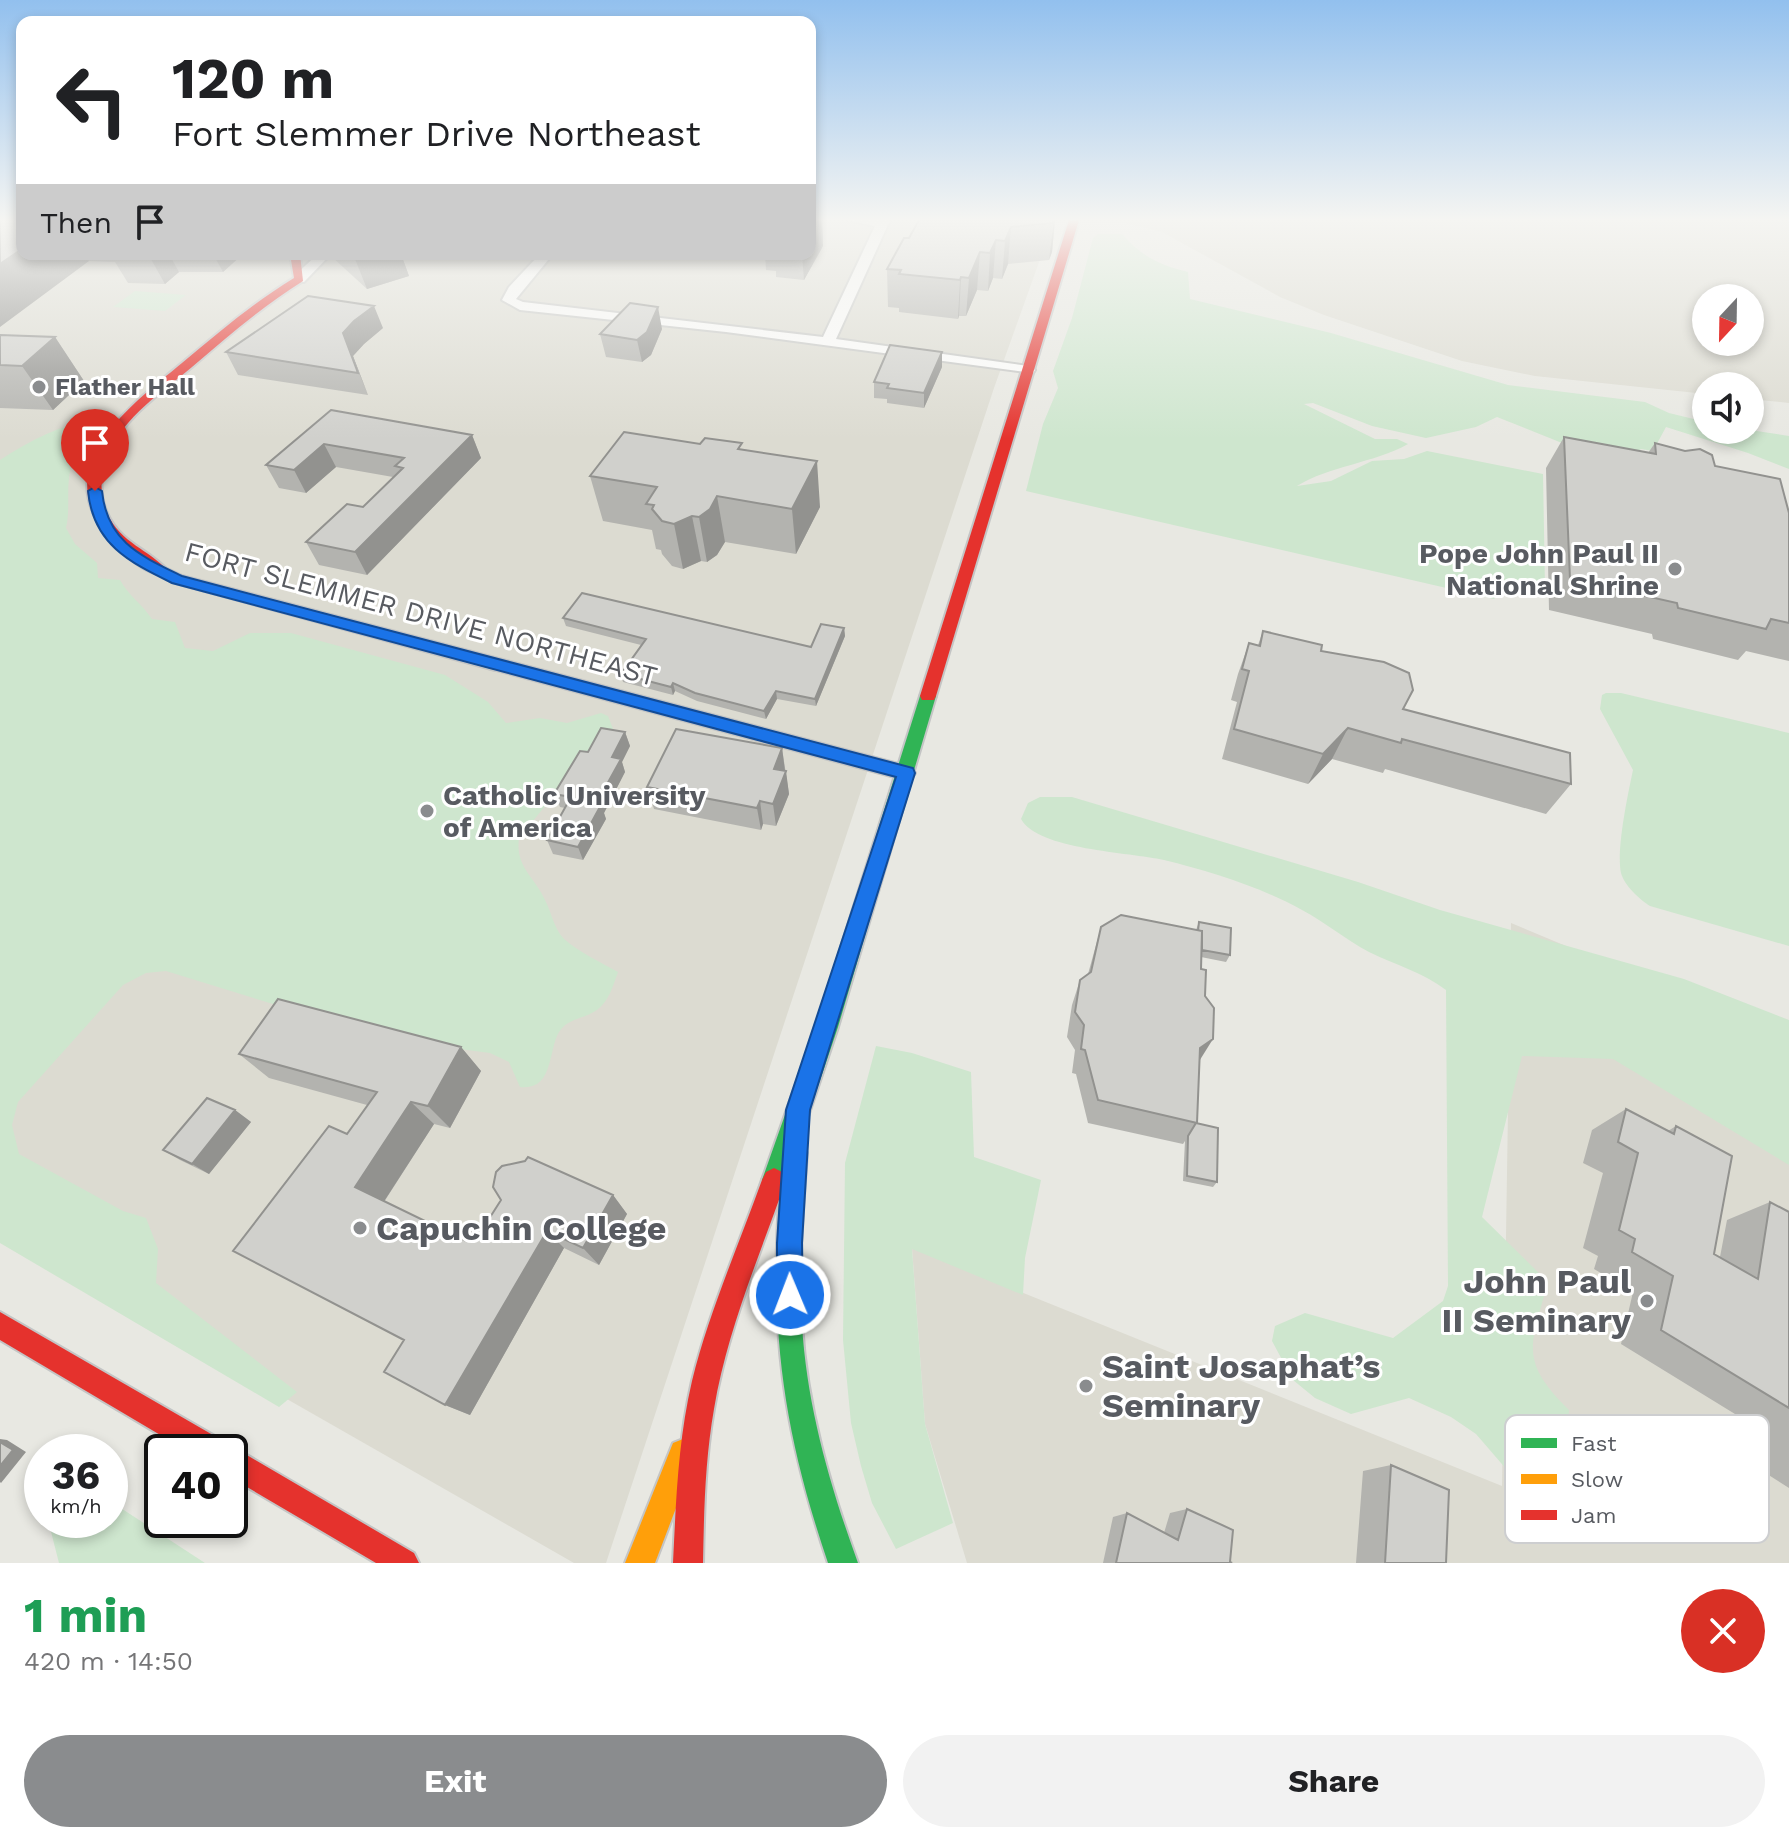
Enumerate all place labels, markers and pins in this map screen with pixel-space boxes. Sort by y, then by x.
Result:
place label: Flather Hall [55,373,195,401]
marker: Flather Hall [30,378,48,396]
pin [61,409,129,491]
place label: Pope John Paul II National Shrine [1419,537,1659,602]
marker: Pope John Paul II National Shrine [1666,560,1684,578]
place label: Catholic University of America [443,779,706,844]
marker: Catholic University of America [418,802,436,820]
place label: Capuchin College [376,1208,666,1248]
marker: Capuchin College [351,1219,369,1237]
place label: John Paul II Seminary [1442,1261,1632,1340]
marker: John Paul II Seminary [1638,1292,1656,1310]
place label: Saint Josaphat’s Seminary [1102,1346,1380,1425]
marker: Saint Josaphat’s Seminary [1077,1377,1095,1395]

